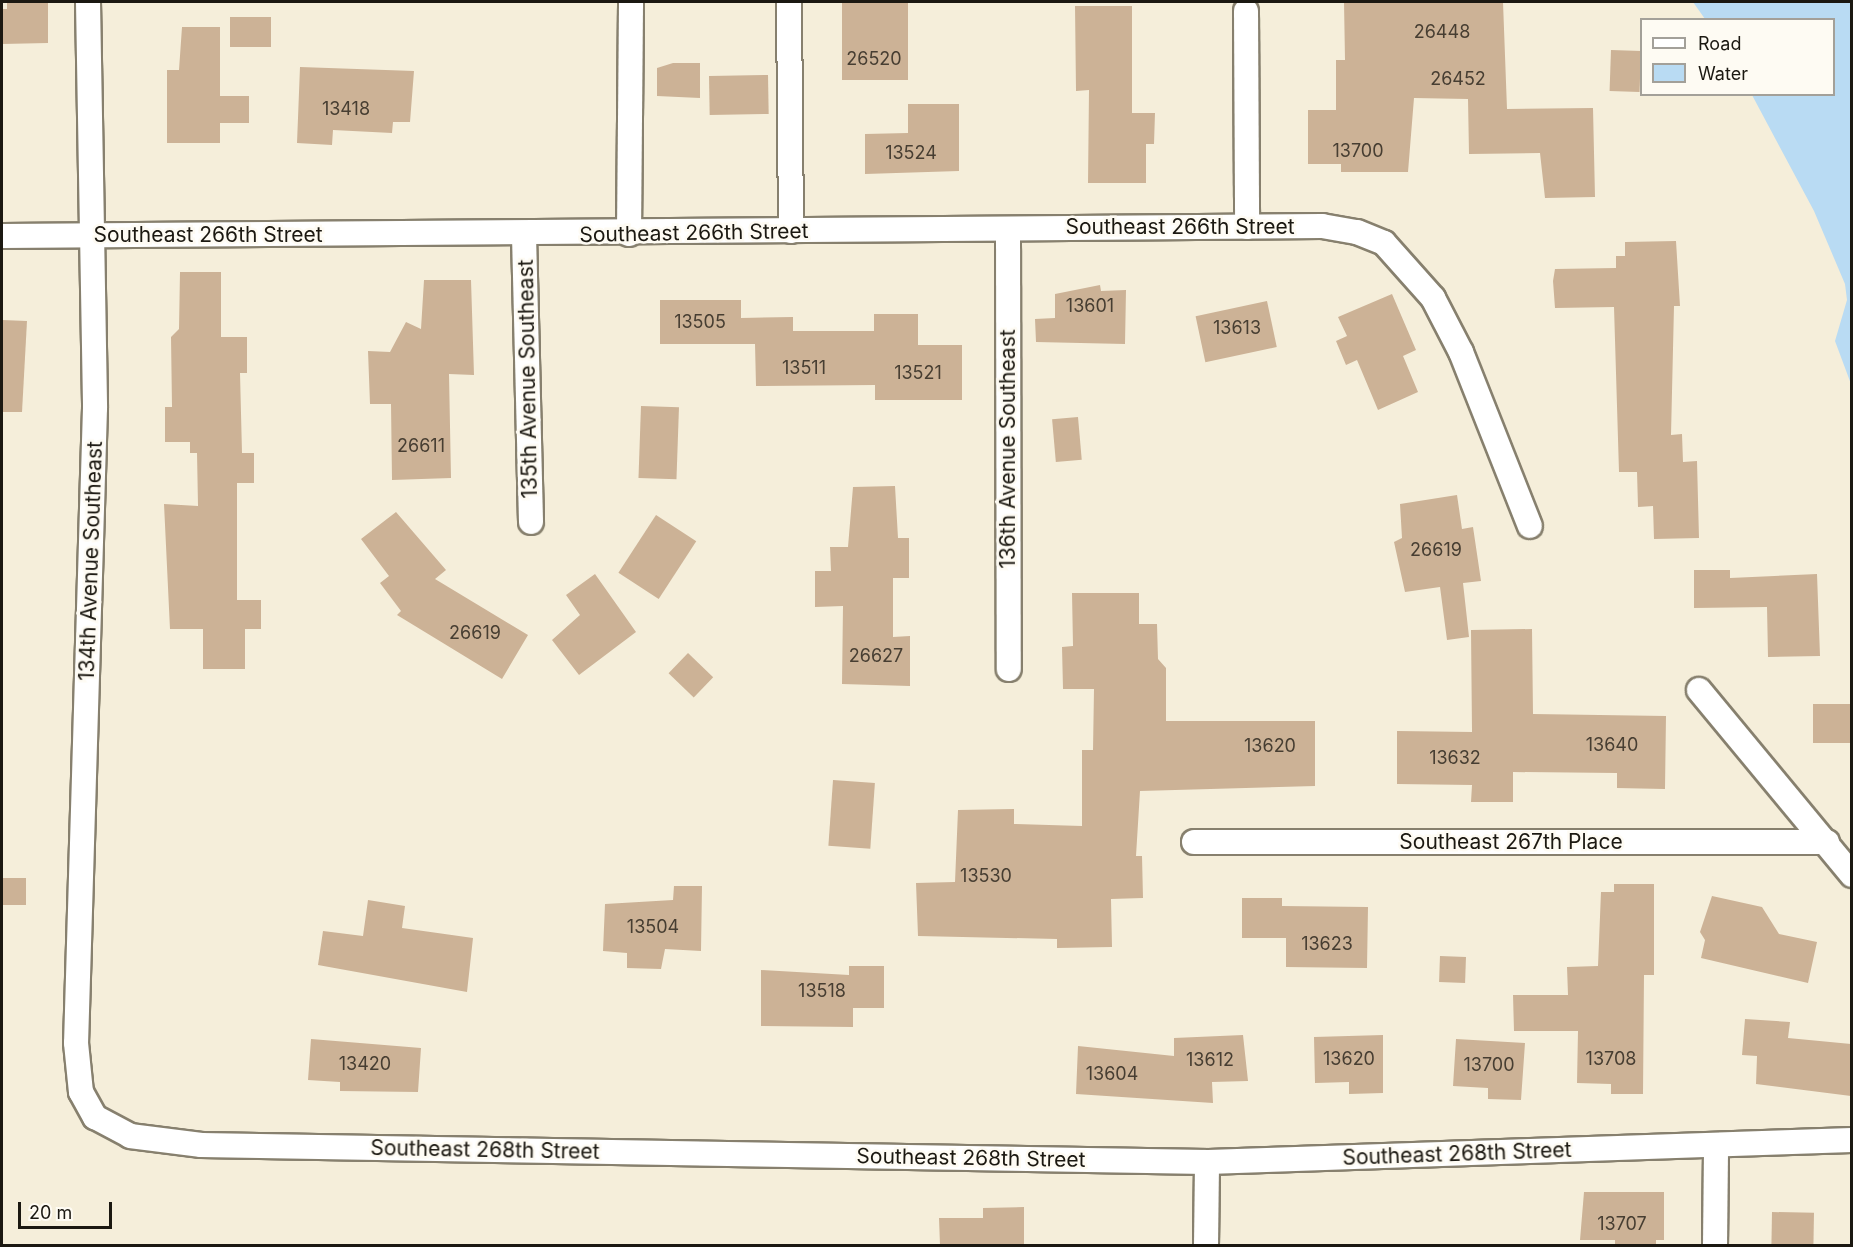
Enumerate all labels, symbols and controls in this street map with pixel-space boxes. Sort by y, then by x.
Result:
legend [1640,18,1835,96]
house number: 26448 [1414,21,1470,43]
text: Road [1698,33,1741,54]
house number: 26520 [846,48,902,70]
text: Water [1698,63,1748,84]
house number: 26452 [1430,68,1486,90]
house number: 13418 [322,98,370,120]
house number: 13700 [1332,140,1384,162]
house number: 13524 [885,142,937,164]
street label: Southeast 266th Street [1065,214,1295,240]
street label: Southeast 266th Street [579,218,809,248]
street label: Southeast 266th Street [93,222,323,248]
street label: 135th Avenue Southeast [513,259,543,499]
house number: 13601 [1066,295,1114,317]
house number: 13505 [674,311,726,333]
house number: 13613 [1213,317,1261,339]
street label: 136th Avenue Southeast [995,329,1021,569]
house number: 13511 [782,357,826,379]
house number: 13521 [894,362,942,384]
house number: 26611 [397,435,445,457]
street label: 134th Avenue Southeast [74,441,108,681]
house number: 26619 [1410,539,1462,561]
house number: 26619 [449,622,501,644]
house number: 26627 [849,645,903,667]
house number: 13640 [1586,734,1638,756]
house number: 13620 [1244,735,1296,757]
house number: 13632 [1429,747,1481,769]
street label: Southeast 267th Place [1399,829,1623,855]
house number: 13530 [960,865,1012,887]
house number: 13504 [627,916,679,938]
house number: 13623 [1301,933,1353,955]
house number: 13518 [798,980,846,1002]
house number: 13620 [1323,1048,1375,1070]
house number: 13708 [1586,1048,1636,1070]
house number: 13612 [1186,1049,1234,1071]
house number: 13420 [339,1053,391,1075]
house number: 13700 [1463,1054,1515,1076]
house number: 13604 [1086,1063,1138,1085]
street label: Southeast 268th Street [370,1135,600,1165]
street label: Southeast 268th Street [1342,1137,1572,1171]
street label: Southeast 268th Street [856,1143,1086,1173]
scale bar [21,1190,116,1228]
text: 20 m [29,1202,72,1223]
house number: 13707 [1597,1213,1647,1235]

